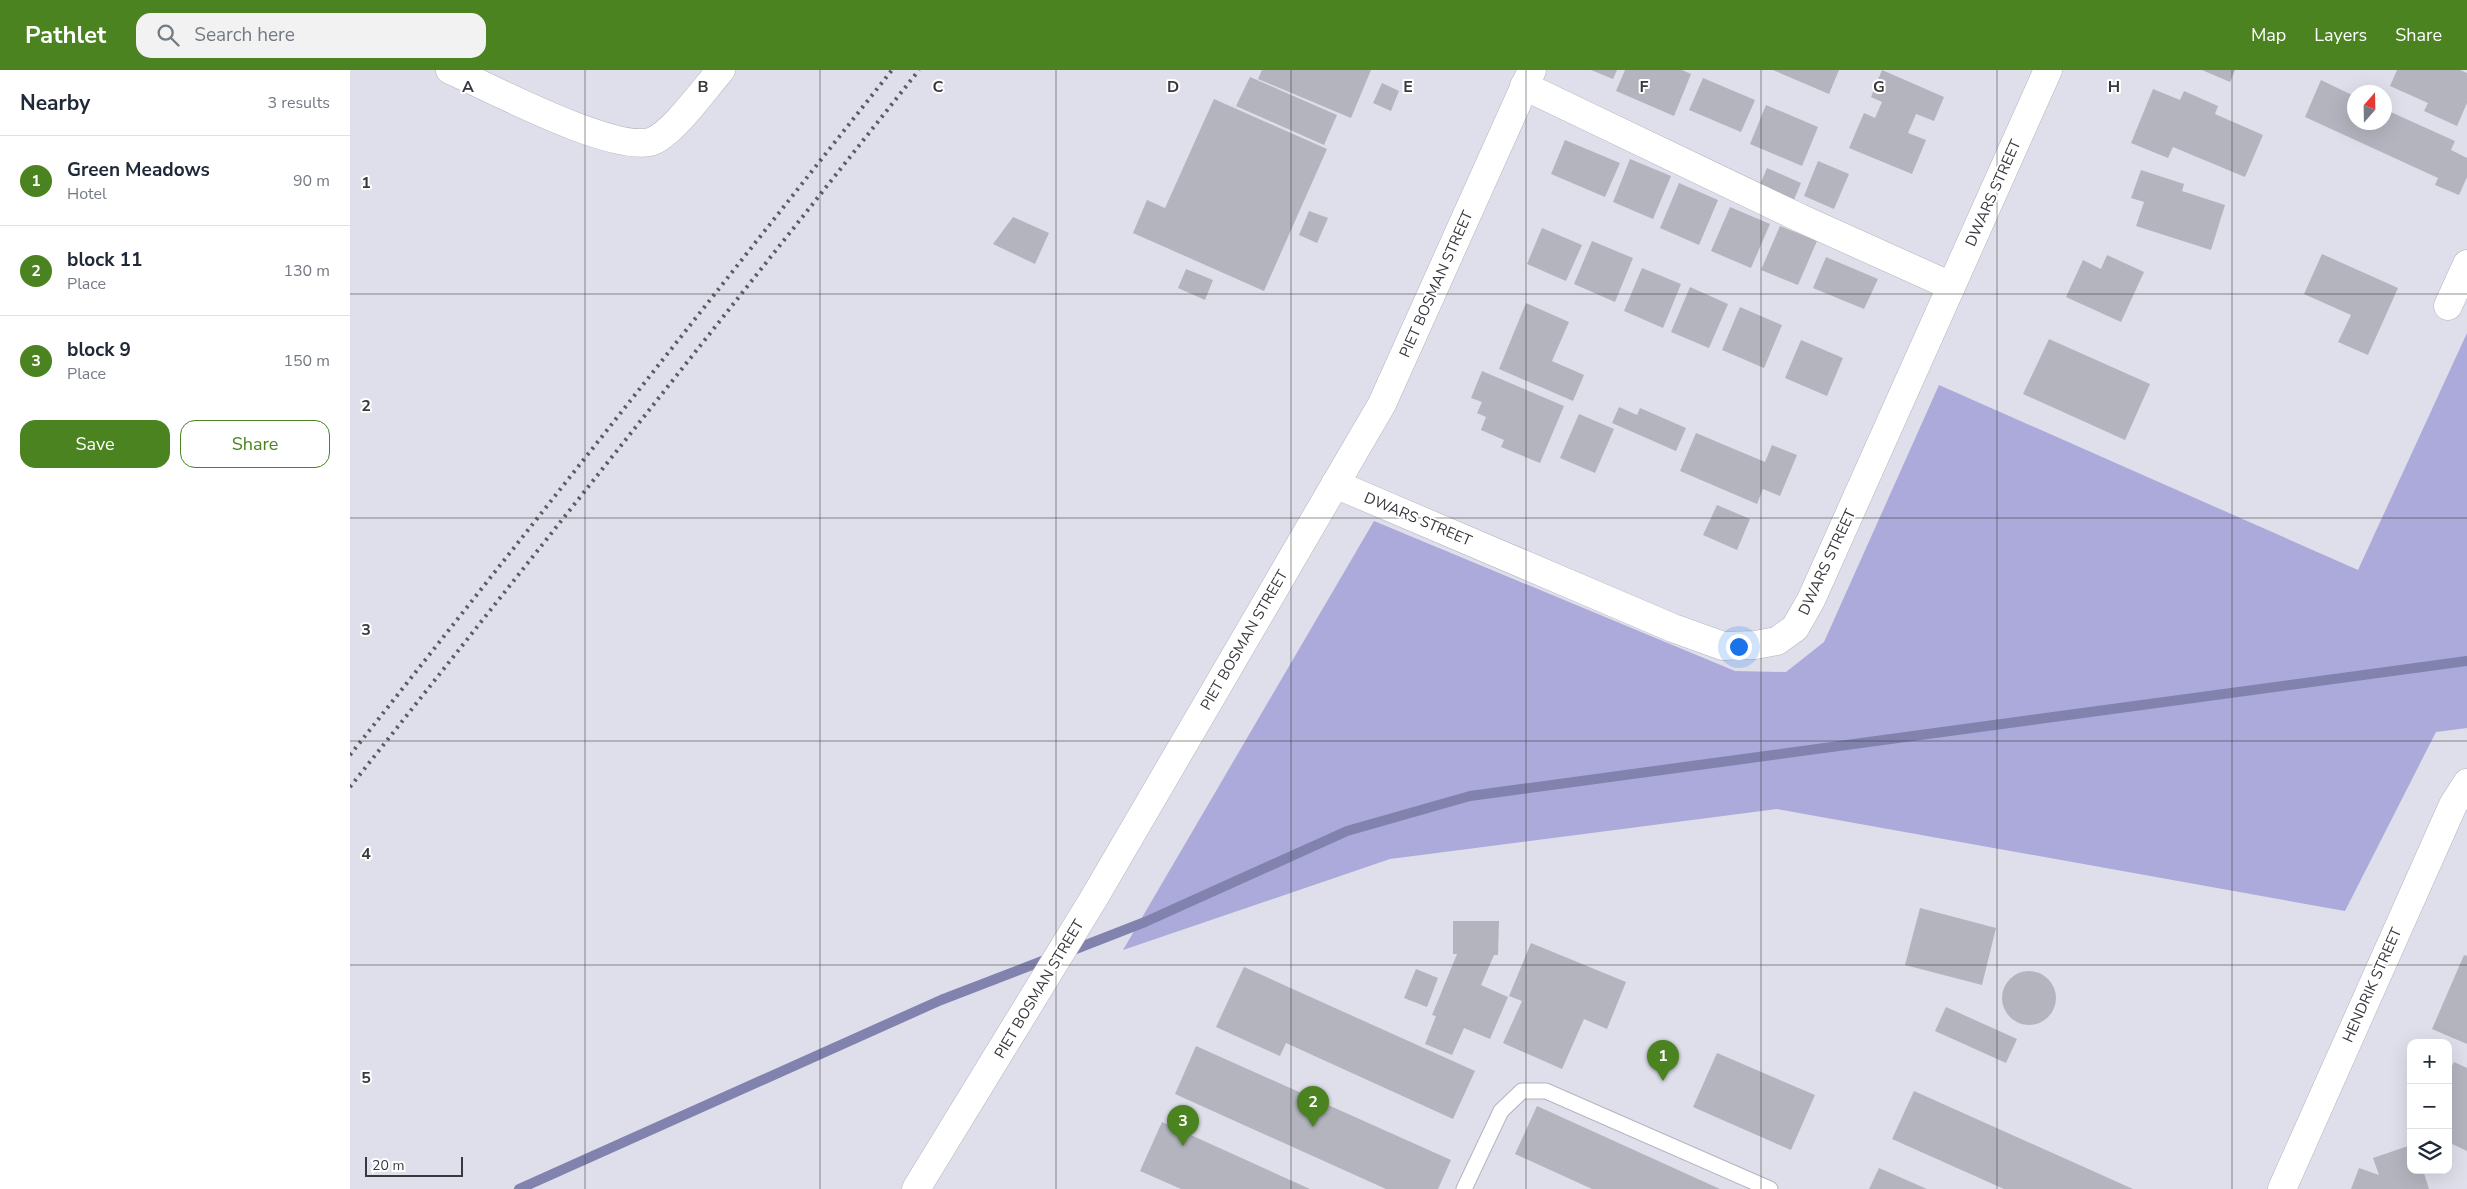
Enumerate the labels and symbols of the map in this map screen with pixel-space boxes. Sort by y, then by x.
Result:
text: A [462,76,474,98]
text: B [697,76,709,98]
text: C [933,76,944,98]
text: D [1167,76,1179,98]
text: E [1403,76,1413,98]
text: F [1640,76,1649,98]
text: G [1873,76,1885,98]
text: H [2108,76,2120,98]
north arrow [2347,85,2392,130]
street label: DWARS STREET [1960,136,2026,250]
text: 1 [361,172,371,194]
street label: PIET BOSMAN STREET [1395,207,1477,361]
text: 2 [361,395,371,417]
street label: DWARS STREET [1361,487,1475,551]
street label: DWARS STREET [1794,506,1860,618]
street label: PIET BOSMAN STREET [1196,566,1292,714]
text: 3 [361,619,371,641]
your location [1726,634,1752,660]
text: 4 [361,843,371,865]
street label: PIET BOSMAN STREET [990,916,1088,1062]
street label: HENDRIK STREET [2338,924,2406,1046]
pin: 1 [1647,1040,1679,1081]
text: 5 [361,1067,371,1089]
pin: 2 [1297,1086,1329,1127]
pin: 3 [1167,1105,1199,1146]
scale bar [365,1154,462,1177]

